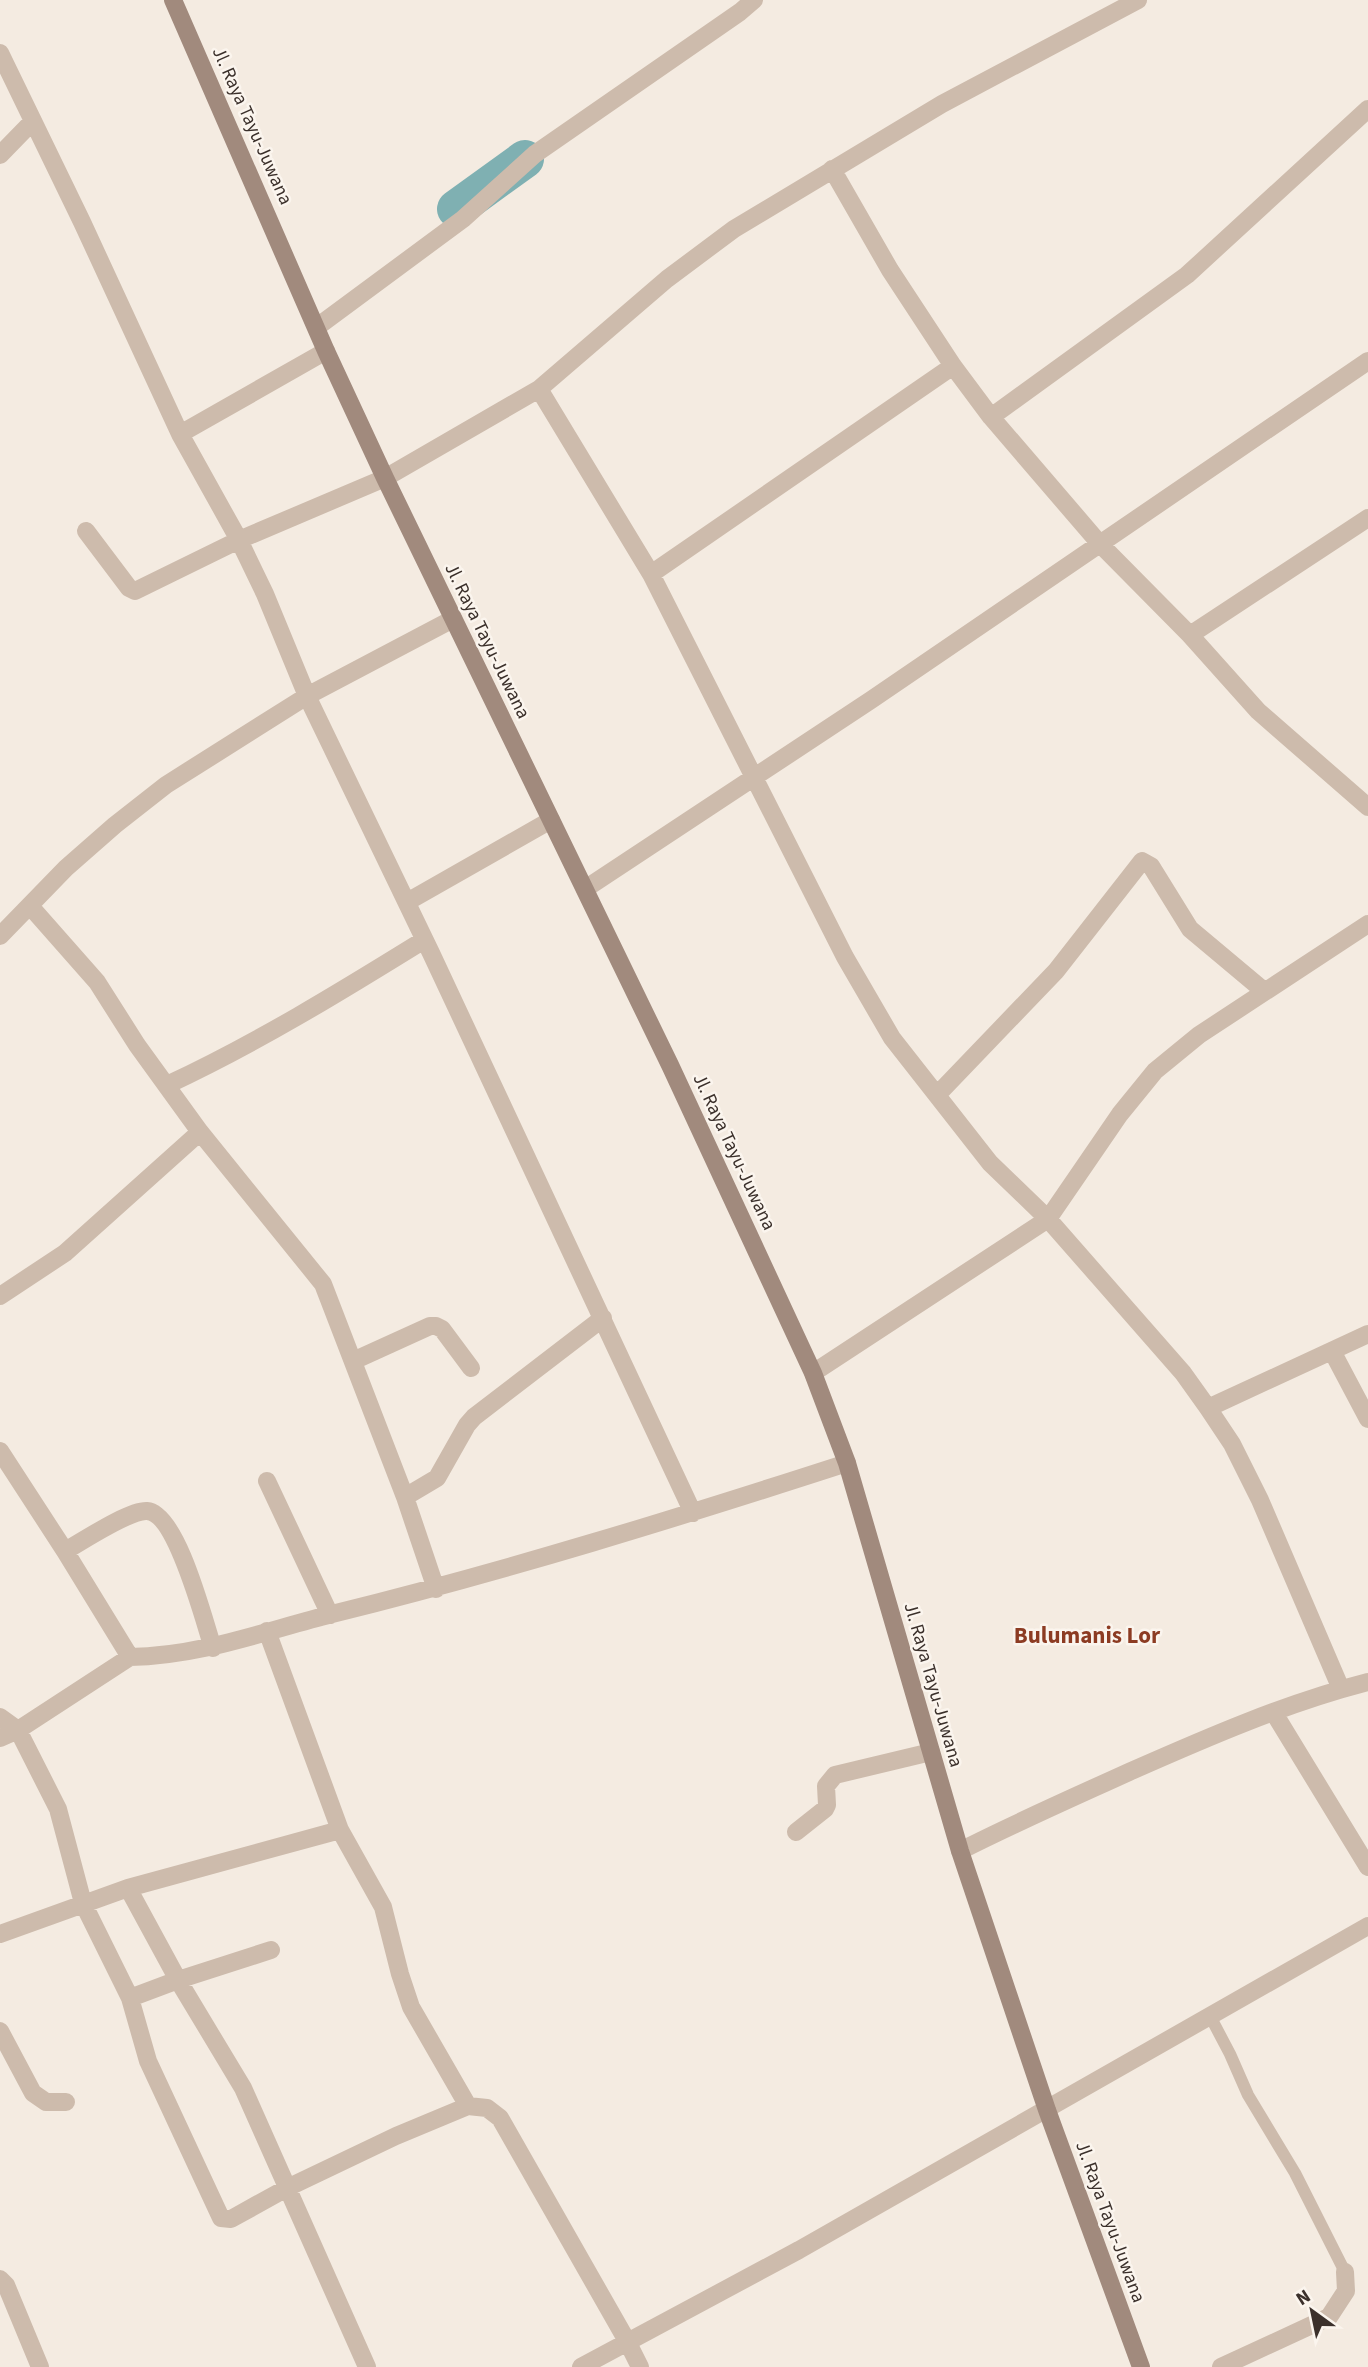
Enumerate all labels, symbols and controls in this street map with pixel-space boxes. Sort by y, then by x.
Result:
street label: Jl. Raya Tayu-Juwana [205,43,299,209]
street label: Jl. Raya Tayu-Juwana [438,559,536,723]
street label: Jl. Raya Tayu-Juwana [686,1069,782,1235]
street label: Jl. Raya Tayu-Juwana [897,1599,969,1771]
district label: Bulumanis Lor [1014,1619,1161,1652]
street label: Jl. Raya Tayu-Juwana [1068,2137,1152,2307]
north arrow [1277,2276,1347,2346]
text: N [1291,2283,1316,2313]

